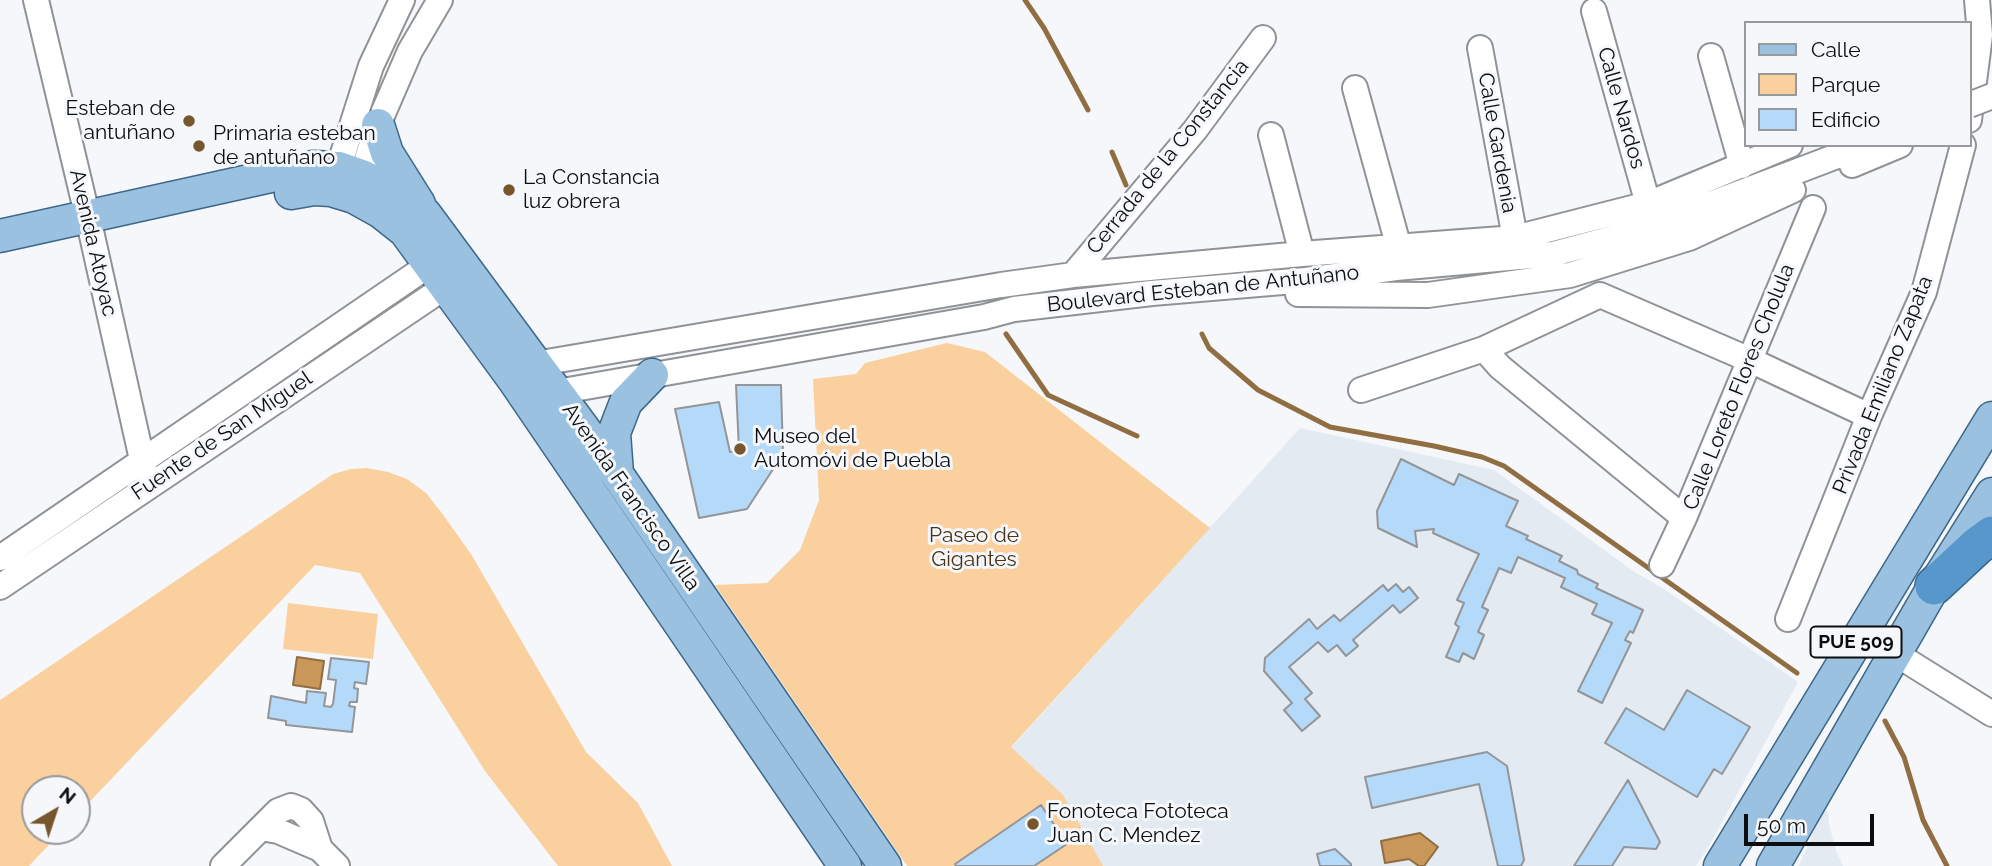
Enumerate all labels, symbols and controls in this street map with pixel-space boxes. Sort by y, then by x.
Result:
legend [1744,21,1971,147]
text: Calle [1811,37,1861,62]
street label: Calle Nardos [1592,44,1650,172]
street label: Cerrada de la Constancia [1082,54,1254,260]
street label: Calle Gardenia [1472,71,1522,215]
text: Parque [1811,72,1880,97]
place label: Esteban de antuñano [66,96,175,146]
text: Edificio [1811,107,1880,132]
marker: Esteban de antuñano [181,113,197,129]
place label: Primaria esteban de antuñano [213,121,376,171]
marker: Primaria esteban de antuñano [191,138,207,154]
place label: La Constancia luz obrera [523,165,660,215]
street label: Avenida Atoyac [64,167,122,319]
marker: La Constancia luz obrera [501,182,517,198]
street label: Boulevard Esteban de Antuñano [1046,260,1360,318]
street label: Calle Loreto Flores Cholula [1678,260,1800,514]
street label: Privada Emiliano Zapata [1828,272,1938,498]
street label: Fuente de San Miguel [127,366,317,506]
street label: Avenida Francisco Villa [557,398,705,596]
place label: Museo del Automóvi de Puebla [754,424,951,474]
marker: Museo del Automóvi de Puebla [732,441,748,457]
park label: Paseo de Gigantes [929,523,1019,573]
road number: PUE 509 [1811,626,1902,657]
north arrow [21,775,91,845]
text: N [55,782,81,808]
place label: Fonoteca Fototeca Juan C. Mendez [1047,799,1229,849]
scale bar [1747,800,1876,844]
text: 50 m [1757,813,1806,838]
marker: Fonoteca Fototeca Juan C. Mendez [1025,816,1041,832]

